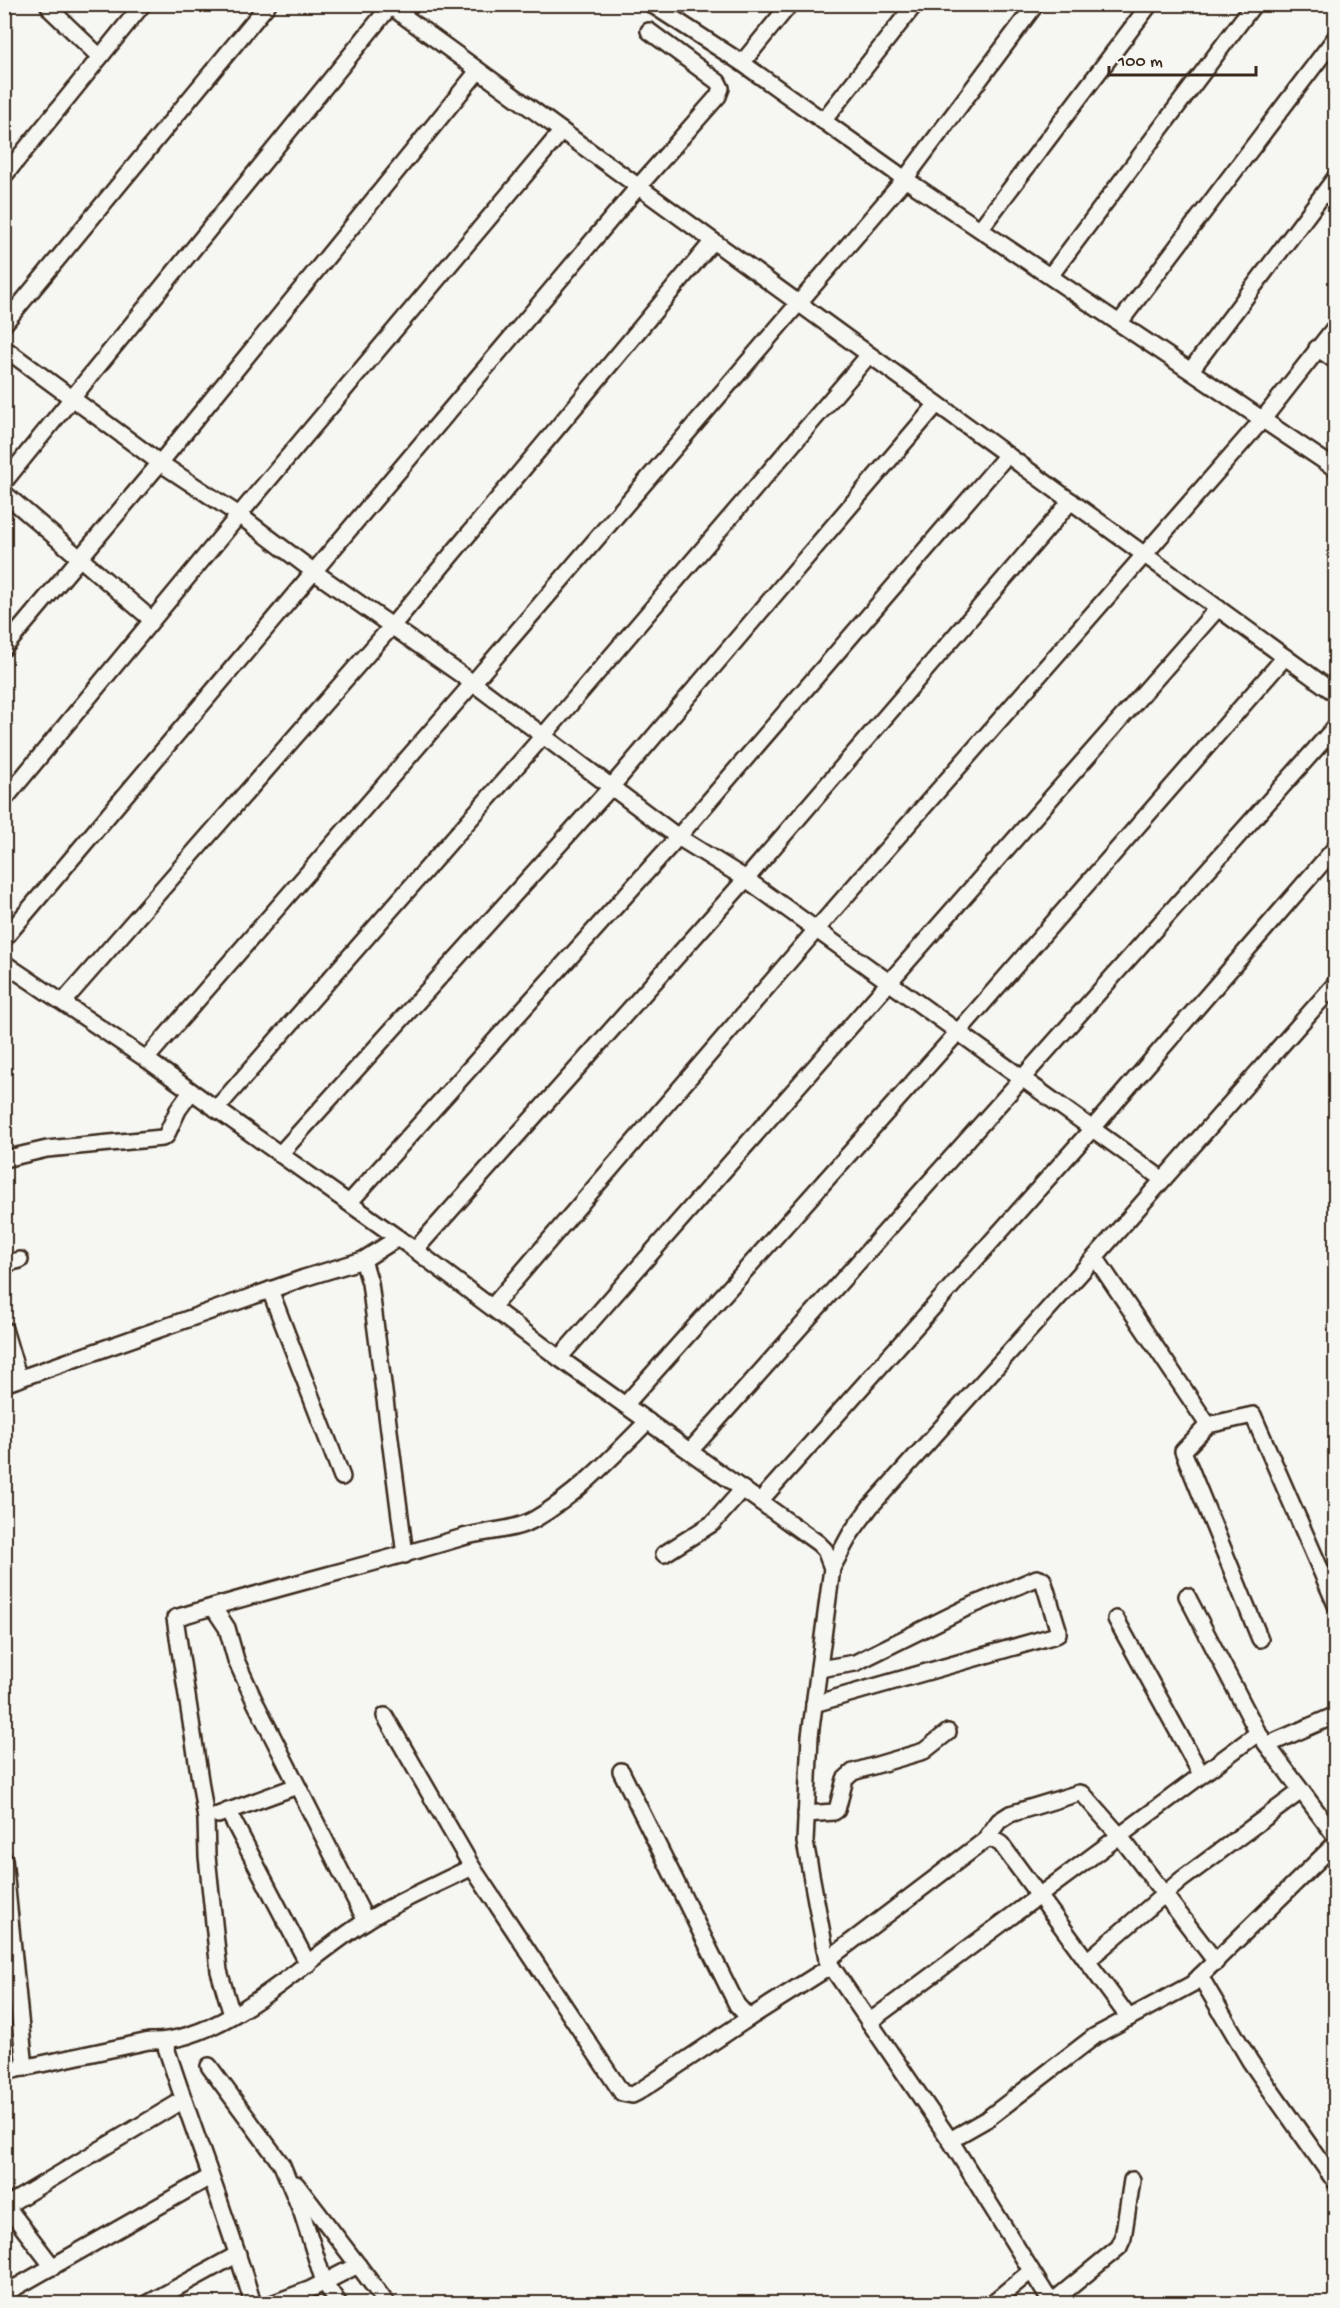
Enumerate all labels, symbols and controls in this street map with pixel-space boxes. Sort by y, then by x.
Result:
scale bar [1109,39,1256,77]
text: 100 m [1117,52,1163,73]

